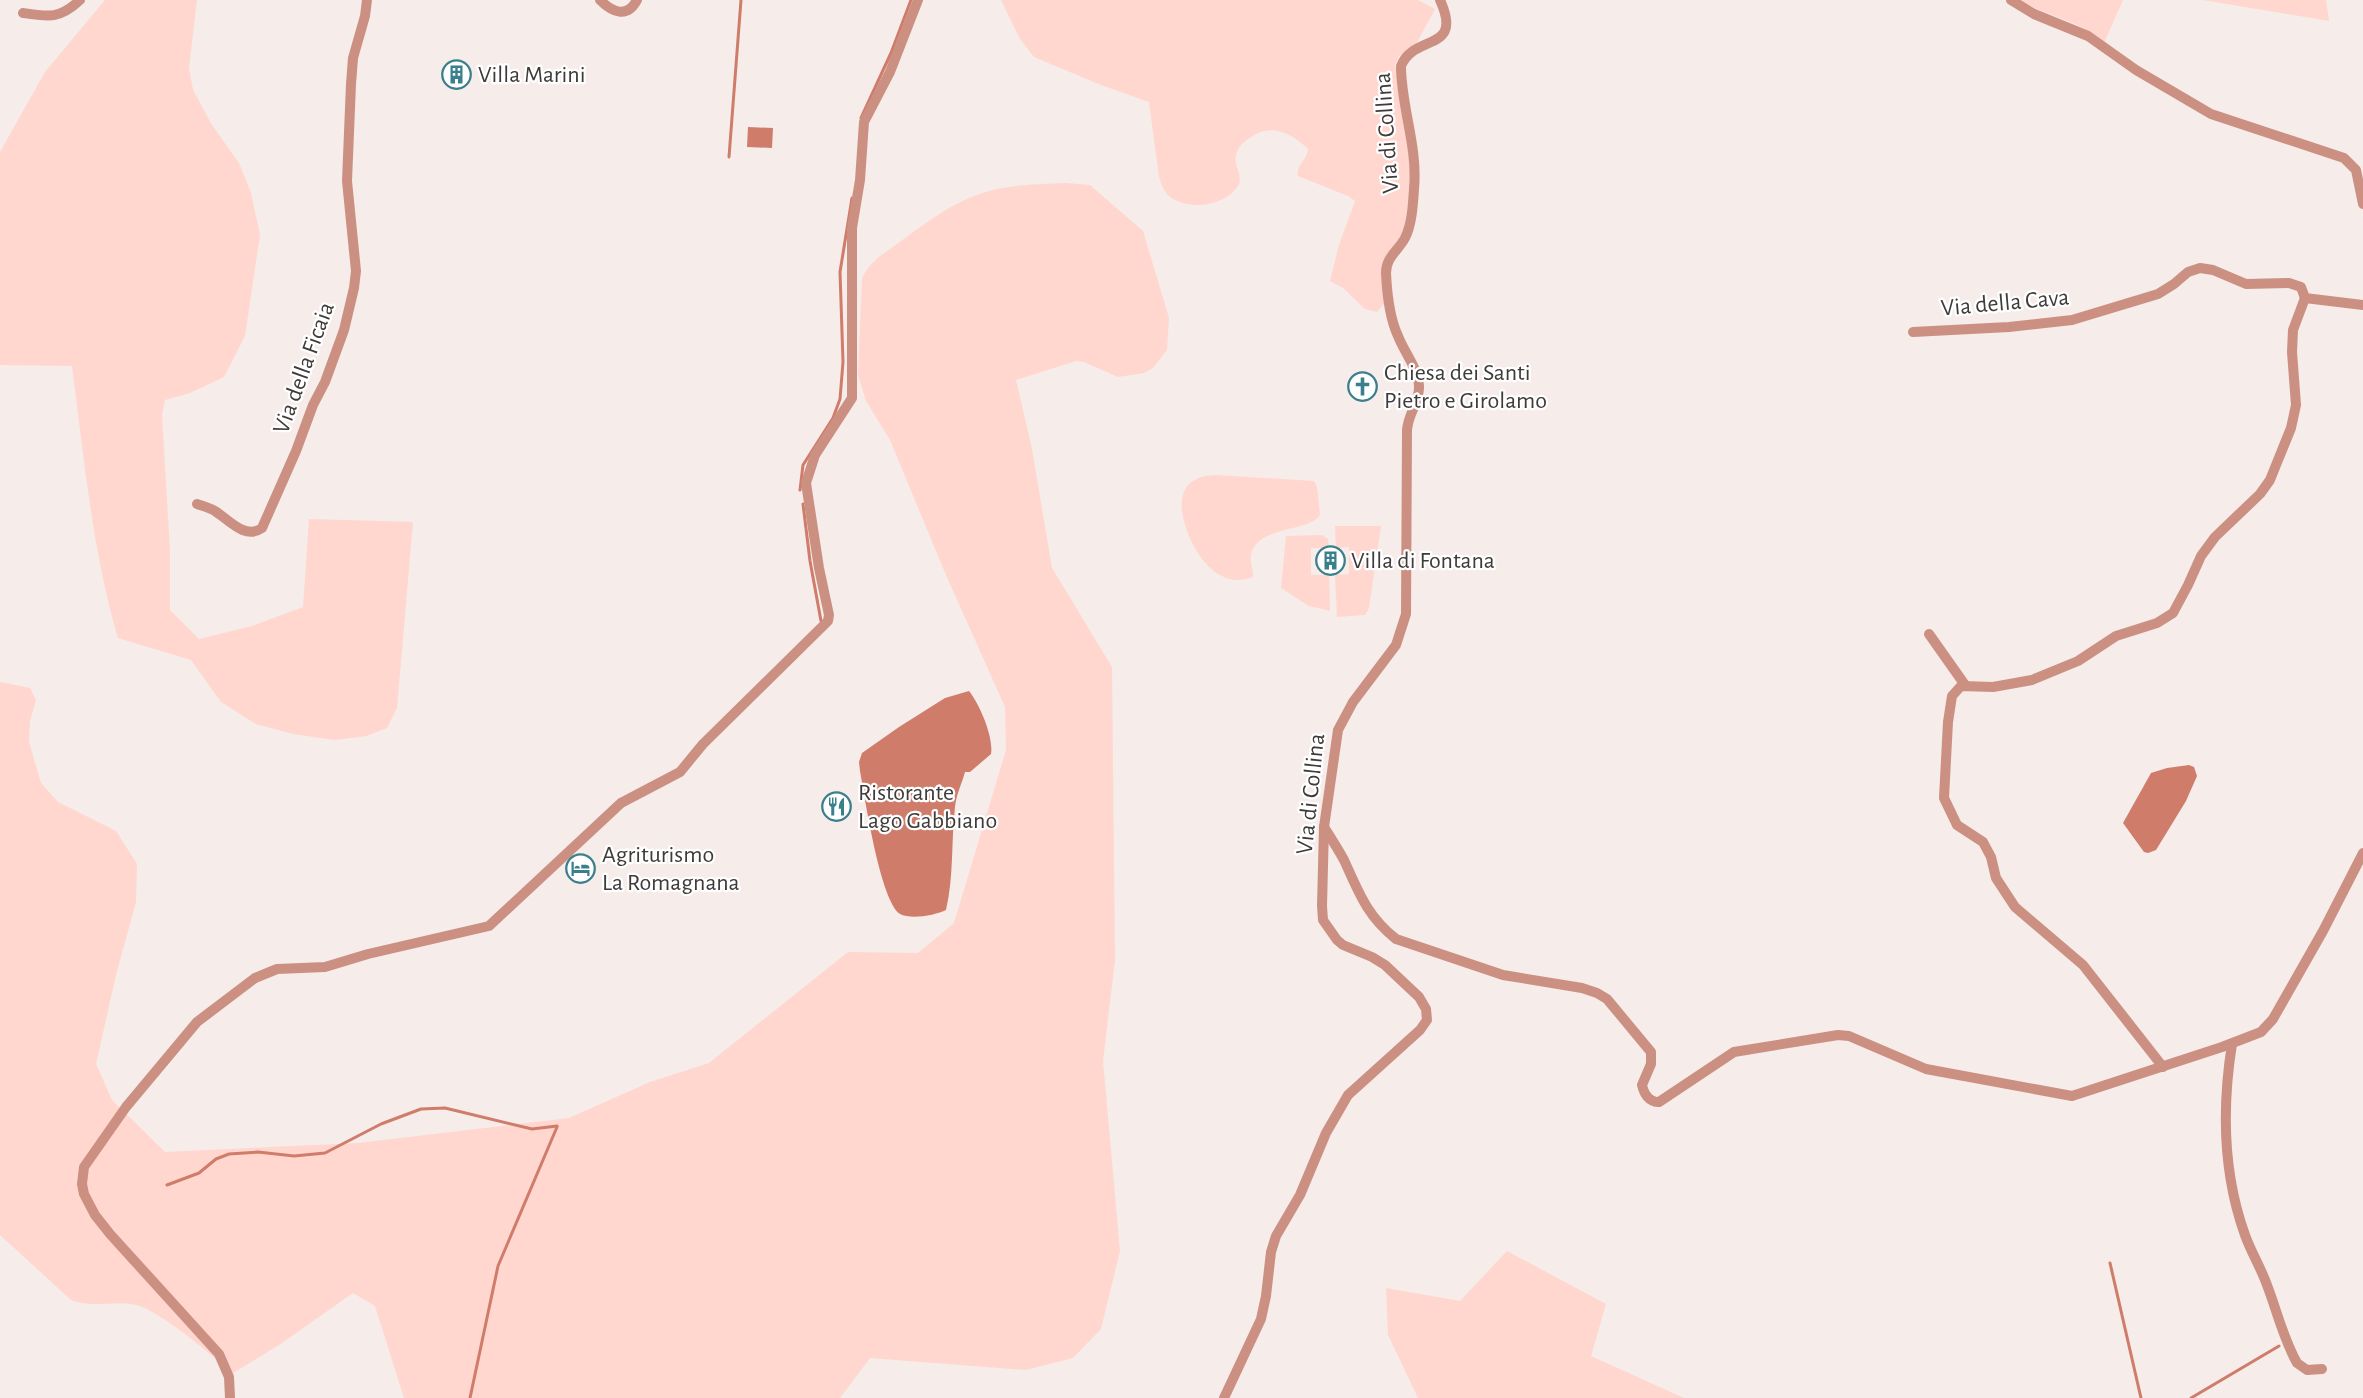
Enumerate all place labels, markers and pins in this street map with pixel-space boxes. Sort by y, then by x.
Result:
building icon: Villa Marini [441,59,473,91]
place label: Villa Marini [478,63,586,87]
place label: Chiesa dei Santi Pietro e Girolamo [1384,361,1547,413]
church icon: Chiesa dei Santi Pietro e Girolamo [1347,371,1379,403]
building icon: Villa di Fontana [1314,545,1346,577]
place label: Villa di Fontana [1351,549,1495,573]
place label: Ristorante Lago Gabbiano [858,781,997,833]
restaurant icon: Ristorante Lago Gabbiano [821,791,853,823]
place label: Agriturismo La Romagnana [602,843,740,895]
hotel icon: Agriturismo La Romagnana [565,853,597,885]

